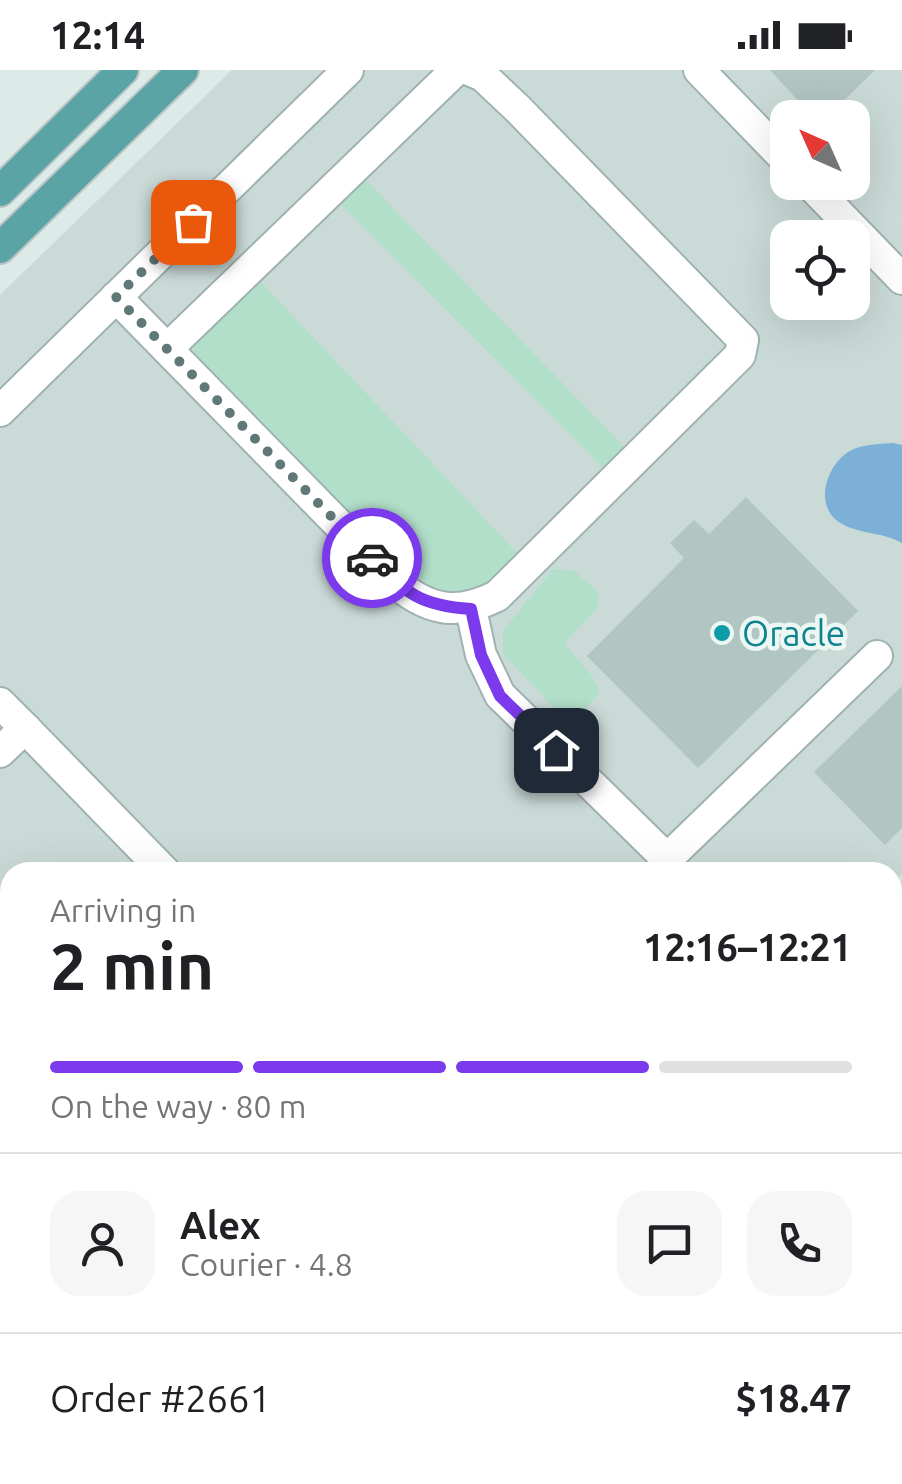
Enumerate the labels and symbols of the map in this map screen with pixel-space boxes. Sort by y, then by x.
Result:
north arrow [770,100,870,200]
pin [151,180,236,265]
courier [322,508,422,608]
place label: Oracle [742,613,845,653]
marker: Oracle [711,622,733,644]
pin [514,708,599,793]

